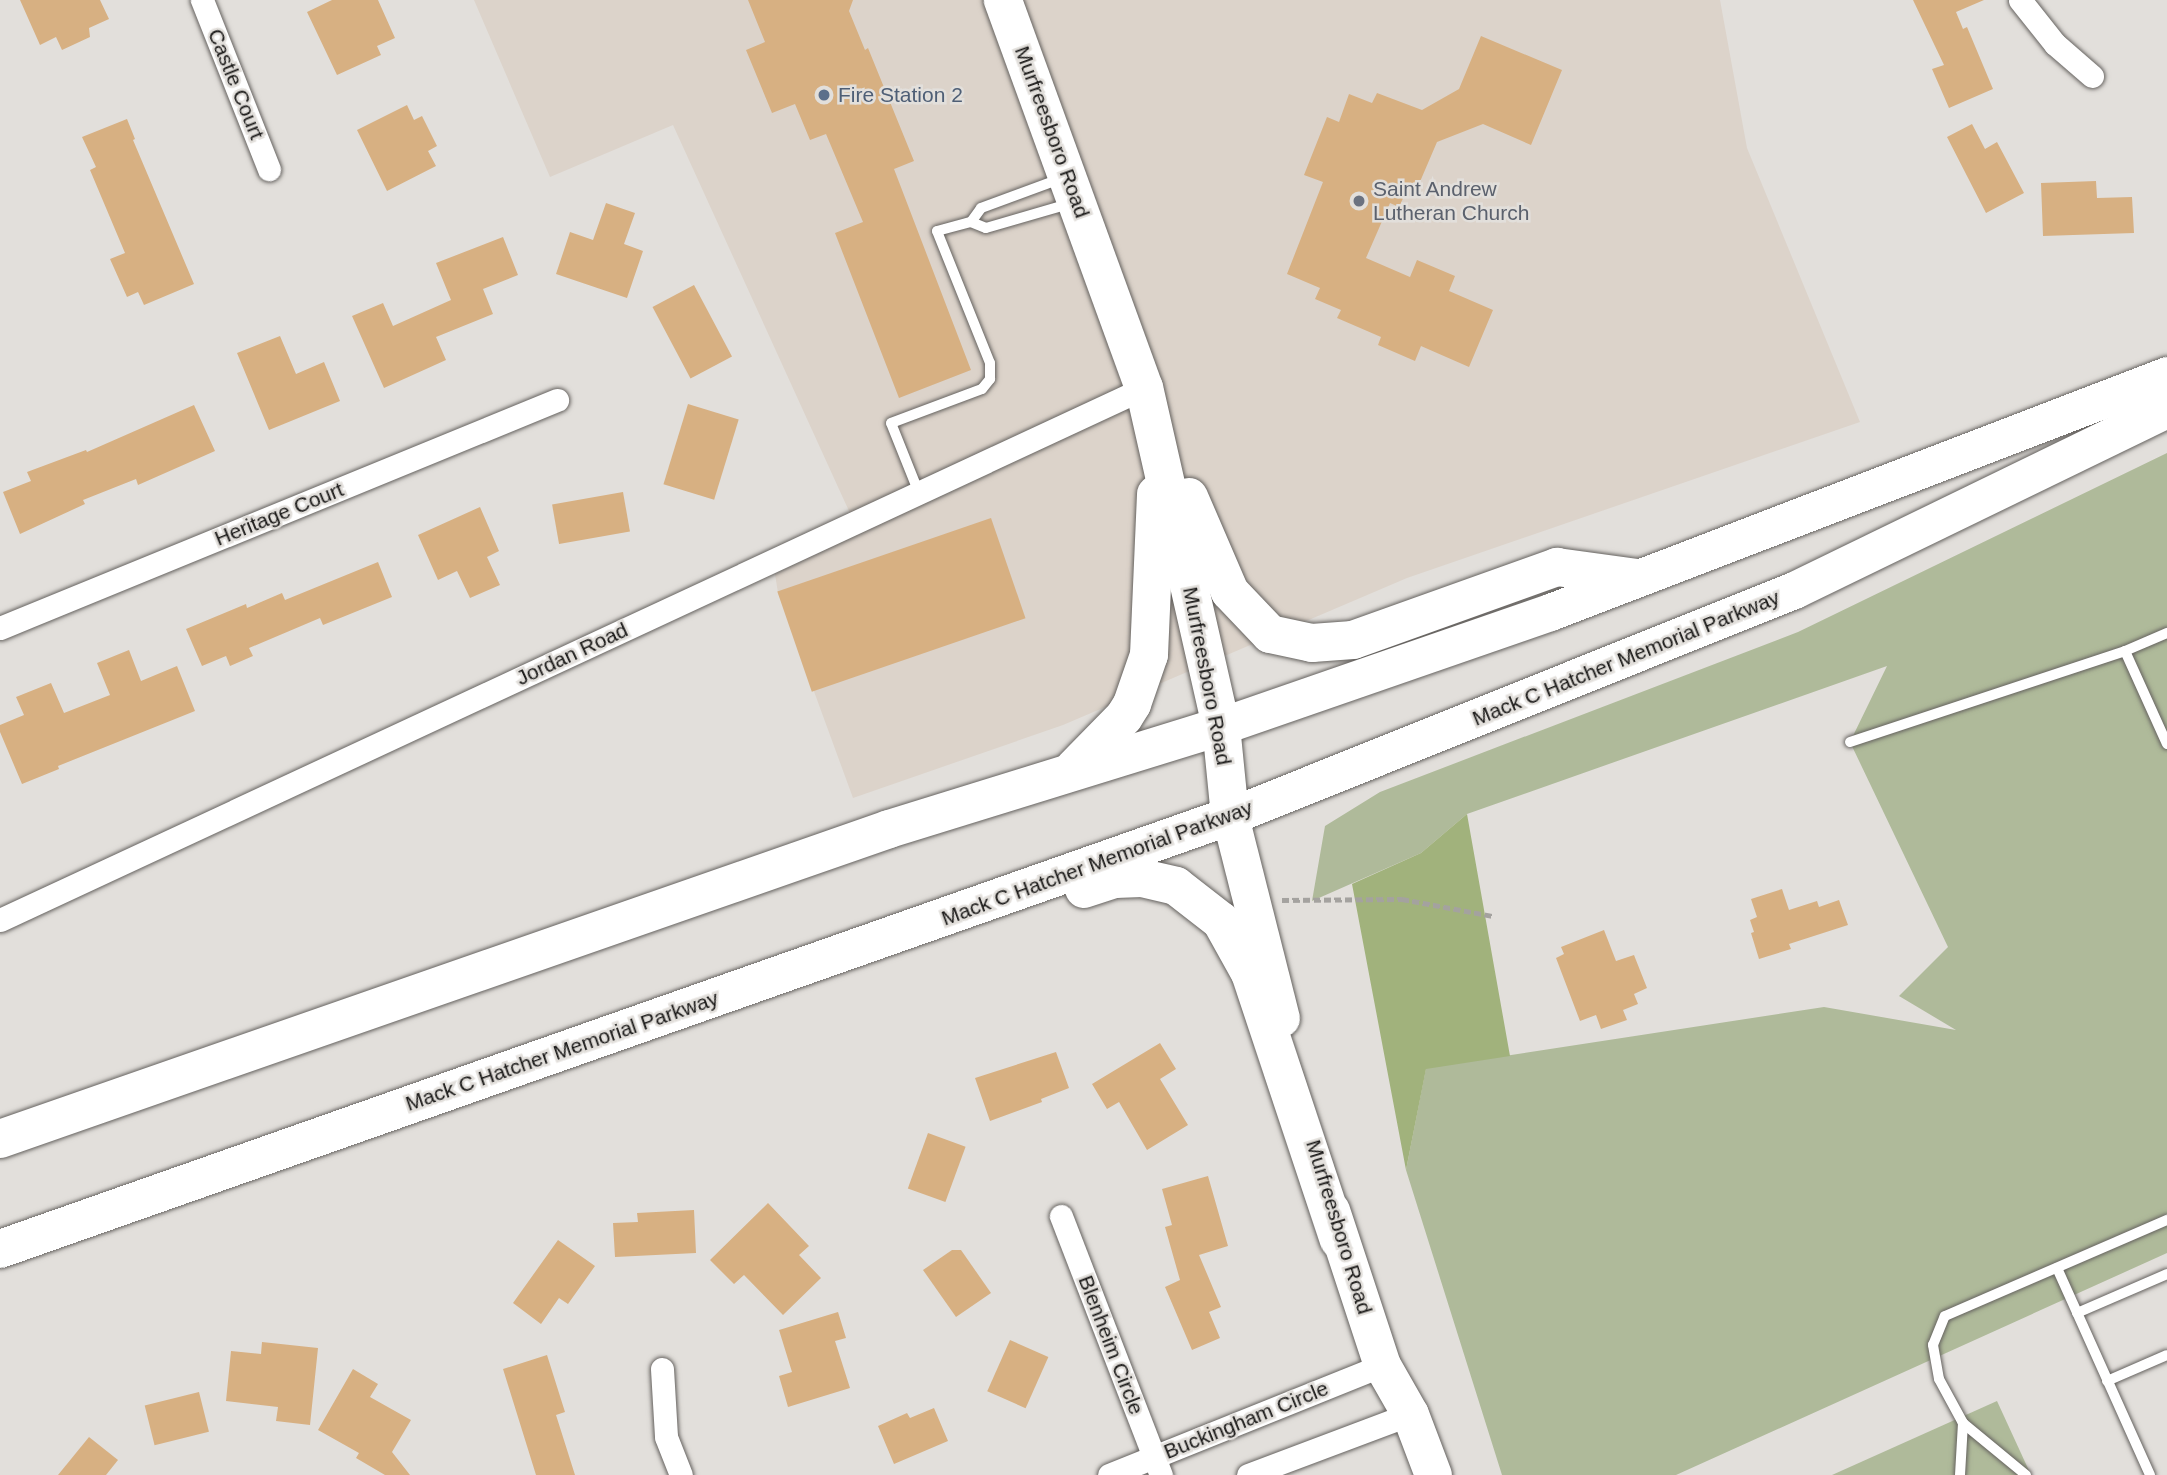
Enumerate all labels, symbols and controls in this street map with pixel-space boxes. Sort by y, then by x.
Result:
street label: Castle Court [202,25,270,143]
street label: Murfreesboro Road [1009,43,1095,221]
place label: Fire Station 2 [838,82,963,108]
marker: Fire Station 2 [816,87,832,103]
place label: Saint Andrew Lutheran Church [1373,176,1529,226]
marker: Saint Andrew Lutheran Church [1351,193,1367,209]
street label: Heritage Court [211,477,347,551]
street label: Murfreesboro Road [1177,585,1237,767]
street label: Mack C Hatcher Memorial Parkway [1469,585,1783,731]
street label: Jordan Road [512,617,632,691]
street label: Mack C Hatcher Memorial Parkway [938,795,1256,931]
street label: Mack C Hatcher Memorial Parkway [402,986,722,1116]
street label: Murfreesboro Road [1301,1137,1377,1317]
street label: Blenheim Circle [1073,1272,1149,1418]
street label: Buckingham Circle [1160,1376,1332,1464]

